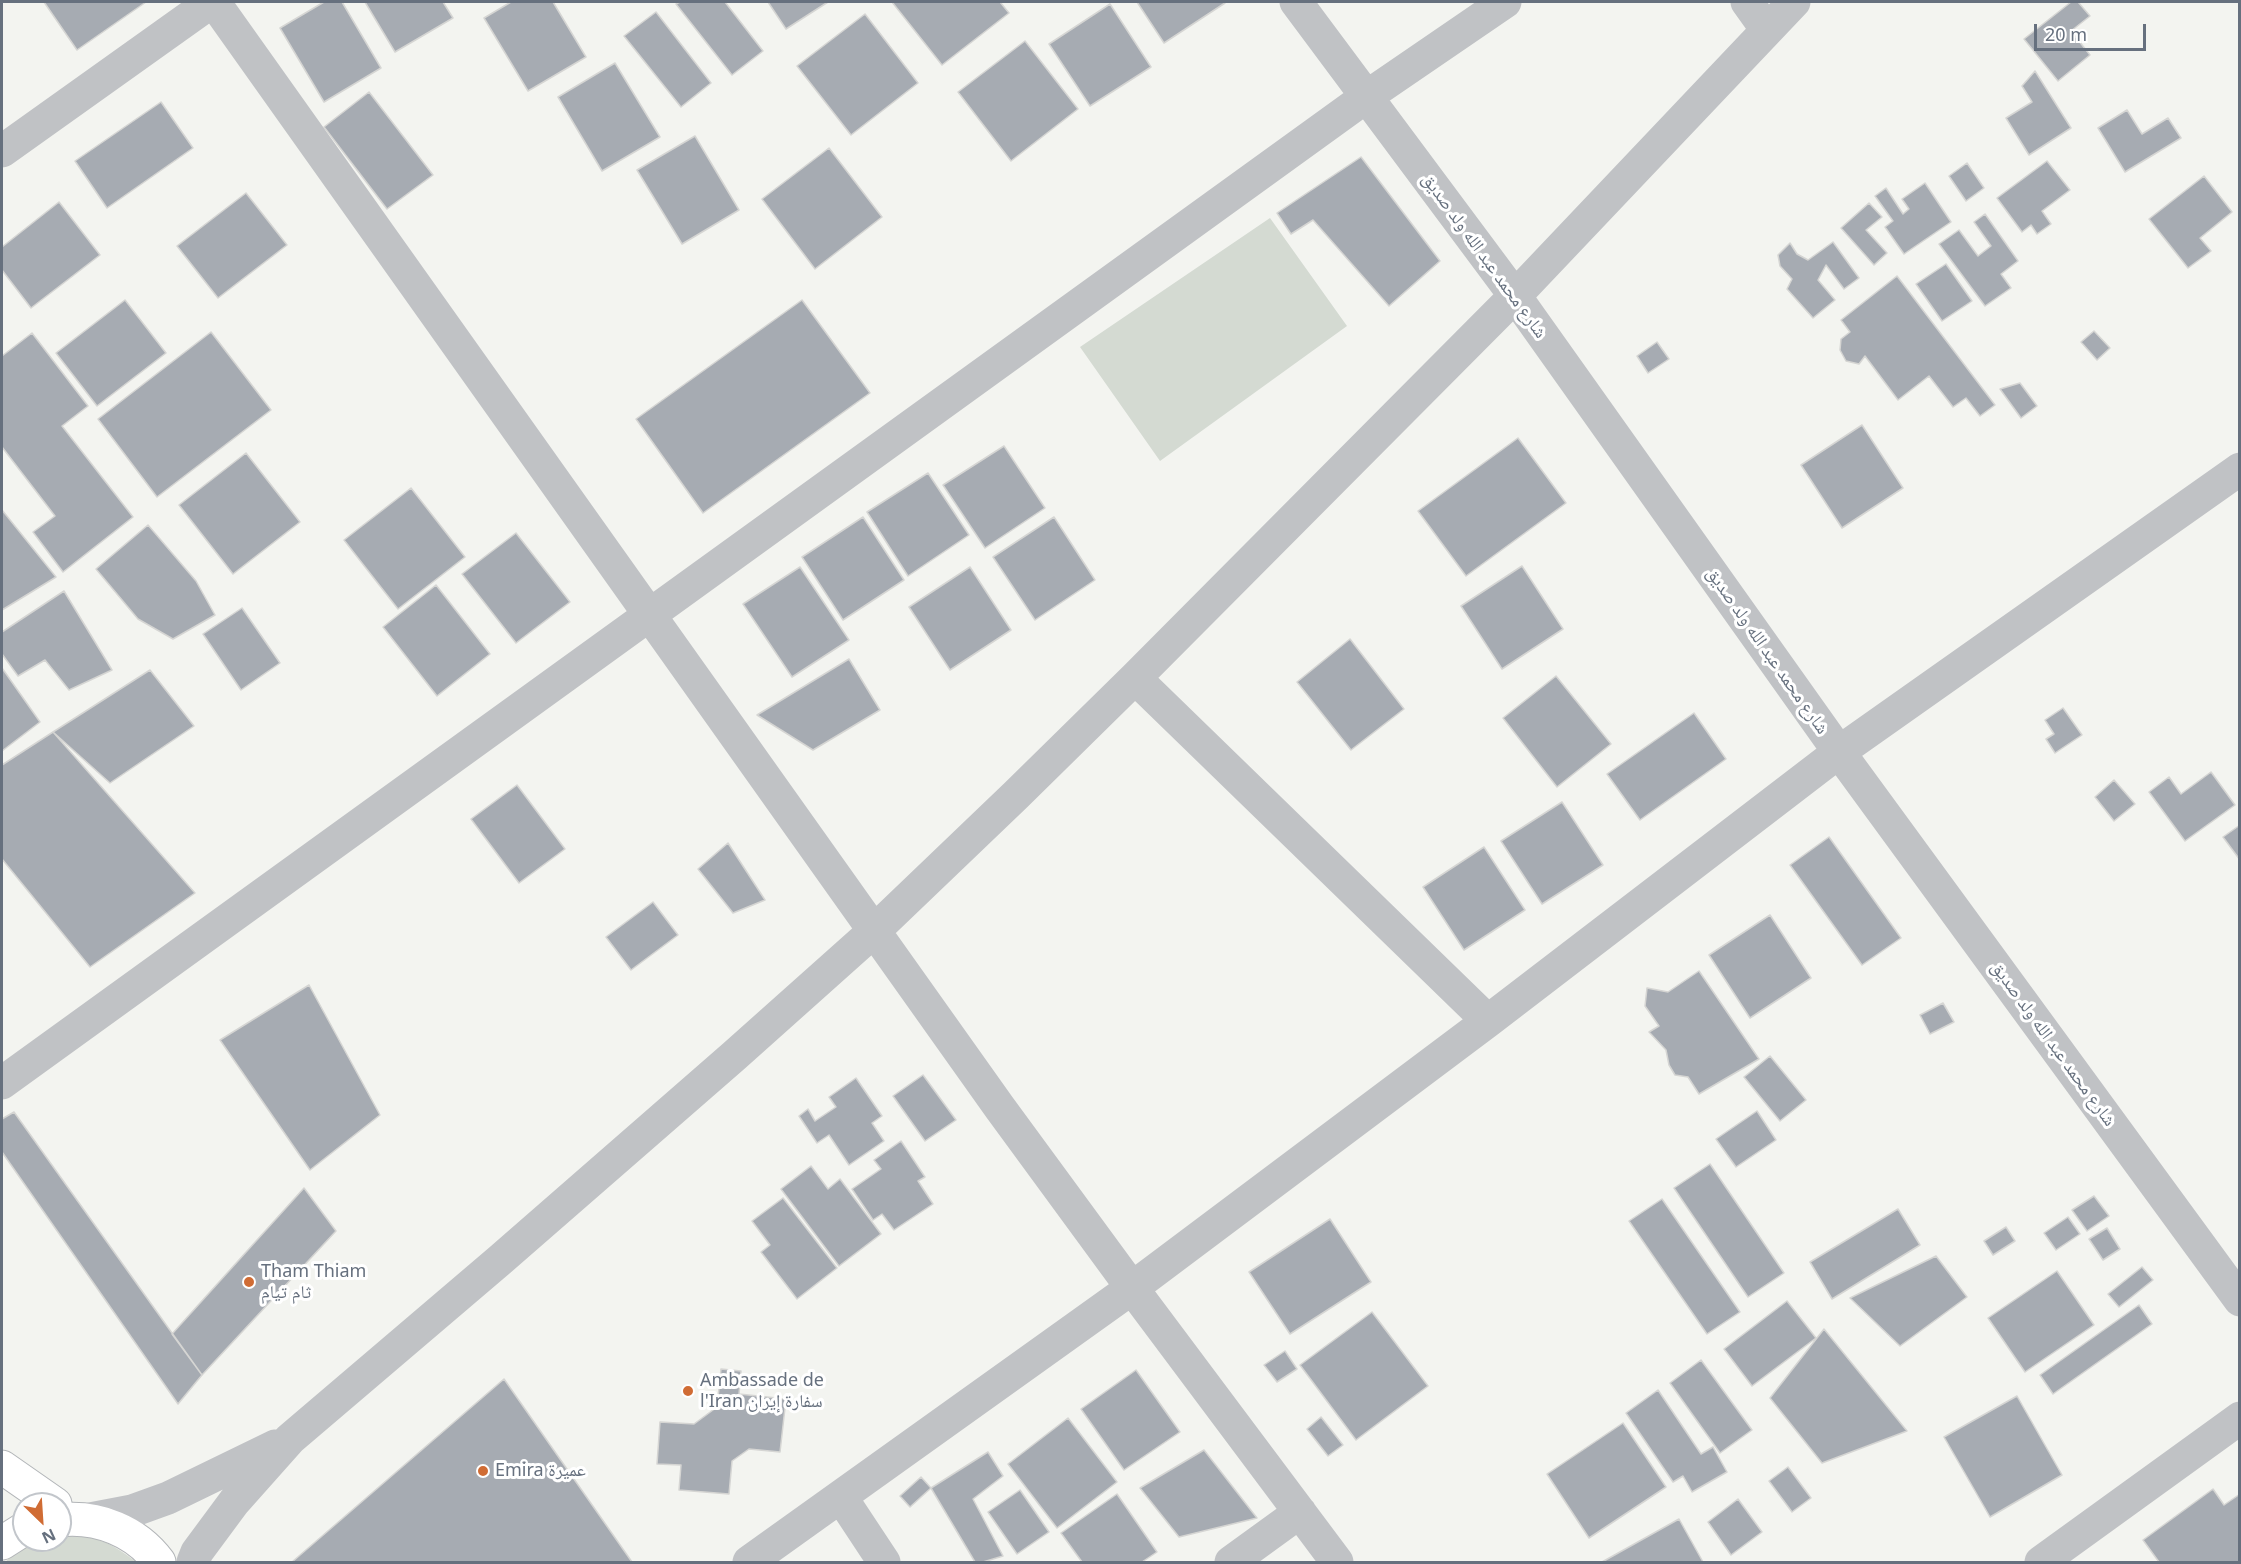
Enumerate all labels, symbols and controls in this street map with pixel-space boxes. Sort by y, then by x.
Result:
scale bar [2037,12,2150,50]
text: 20 m [2045,22,2087,46]
street label: شارع محمد عبد الله ولد صديق [1417,169,1551,343]
street label: شارع محمد عبد الله ولد صديق [1701,564,1833,738]
street label: شارع محمد عبد الله ولد صديق [1986,957,2120,1131]
place label: Tham Thiam ثام تيام [261,1261,366,1304]
marker: Tham Thiam ثام تيام [242,1275,256,1289]
place label: Ambassade de l'Iran سفارة إيران [700,1370,824,1412]
marker: Ambassade de l'Iran سفارة إيران [681,1384,695,1398]
place label: Emira عميرة [495,1460,586,1482]
marker: Emira عميرة [476,1464,490,1478]
north arrow [12,1492,72,1552]
text: N [38,1524,59,1549]

